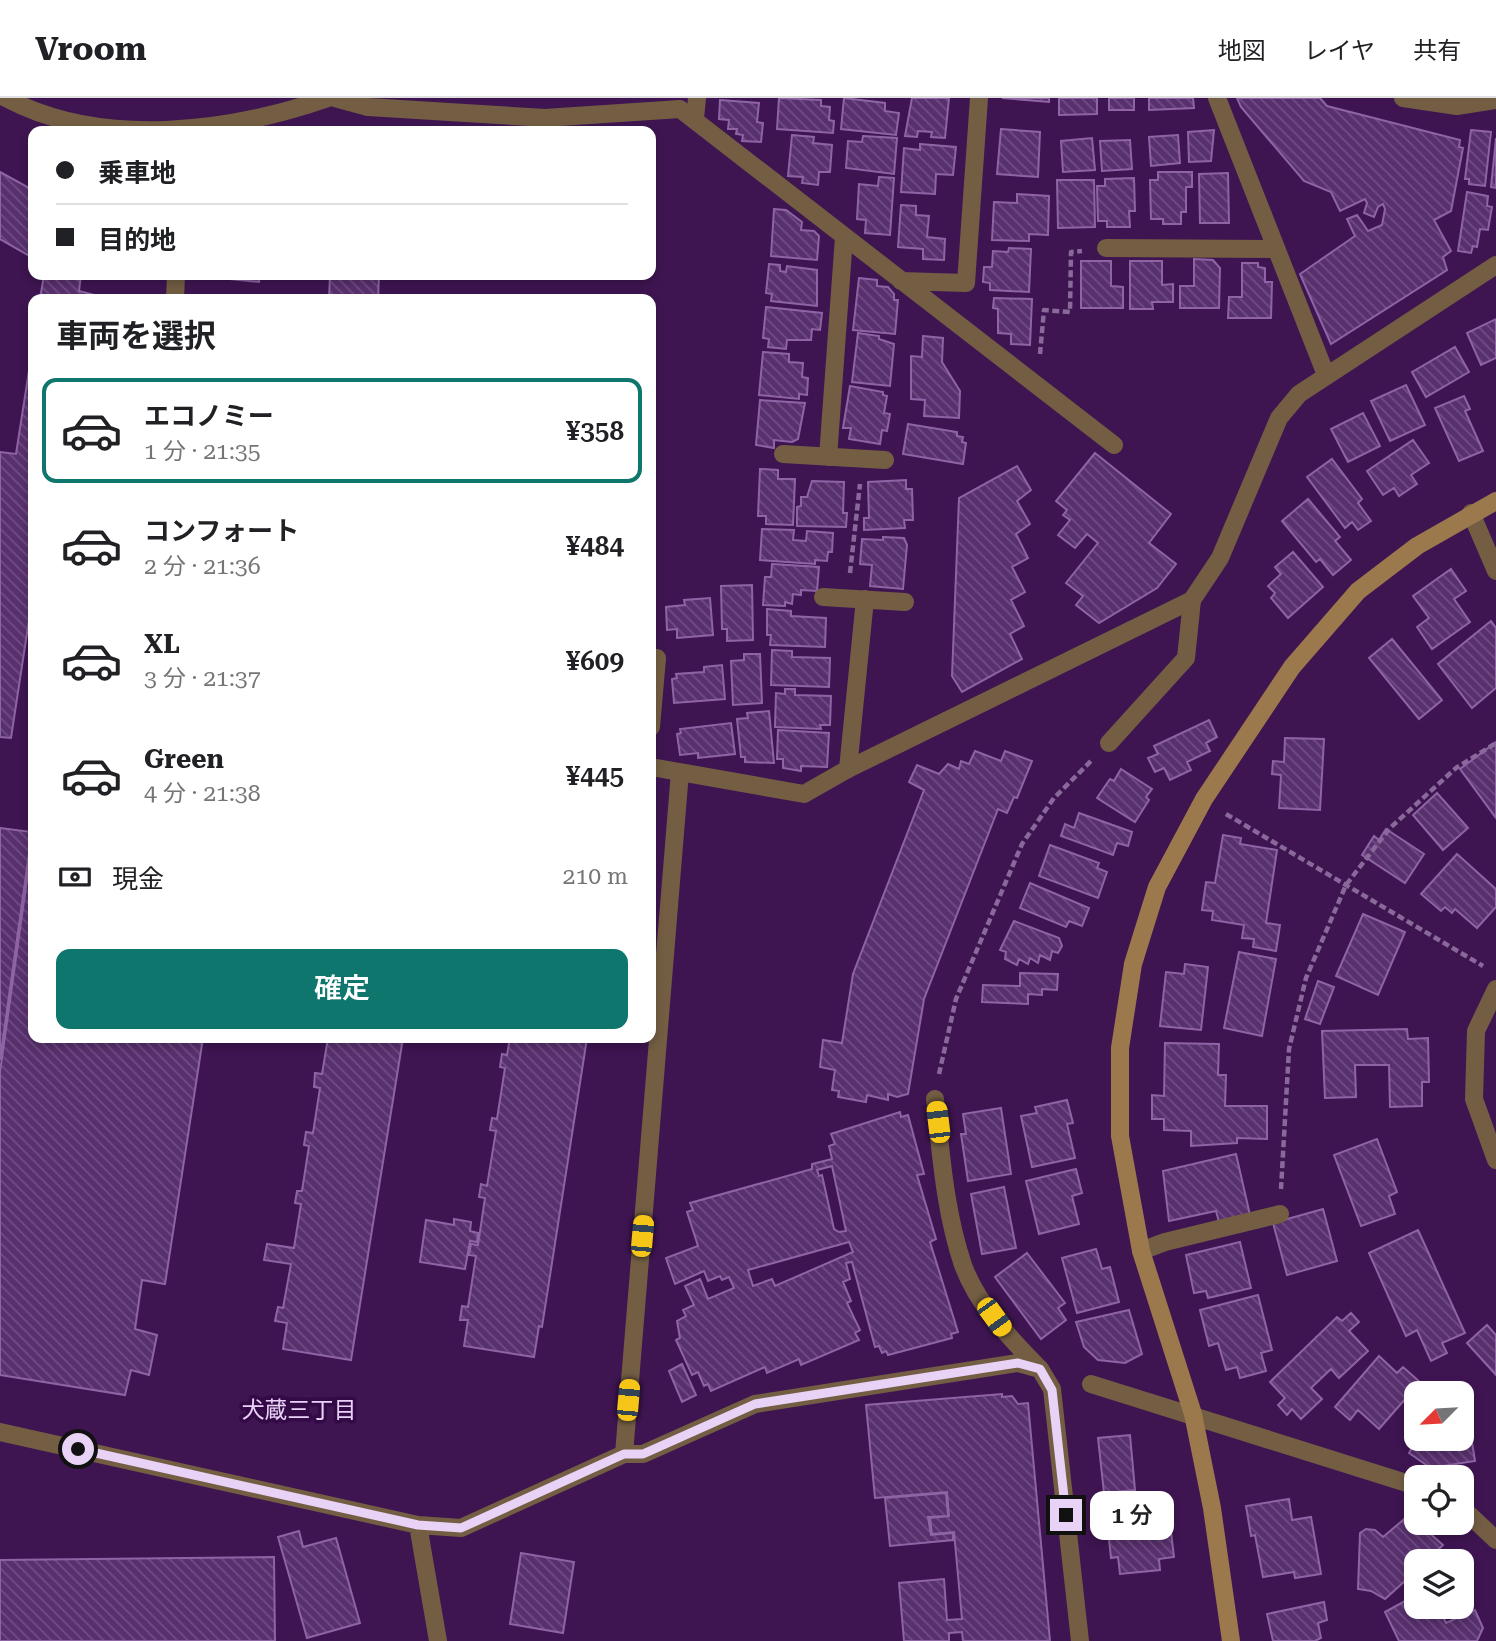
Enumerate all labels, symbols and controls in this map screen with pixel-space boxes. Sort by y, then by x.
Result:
text: Vroom [35,29,147,68]
text: 地図 [1218,37,1266,65]
text: レイヤ [1304,37,1375,65]
text: 共有 [1413,37,1461,65]
text: 乗車地 [98,158,176,188]
text: 目的地 [98,225,176,255]
text: 車両を選択 [56,317,216,355]
icon: car [60,399,123,462]
text: エコノミー [144,401,274,431]
text: ¥358 [566,416,624,446]
text: 1 分 · 21:35 [144,438,261,465]
icon: car [60,514,123,577]
text: コンフォート [144,516,299,546]
text: ¥484 [566,531,624,561]
text: 2 分 · 21:36 [144,553,261,580]
icon: car [60,629,123,692]
text: XL [144,629,180,659]
text: ¥609 [566,646,624,676]
text: 3 分 · 21:37 [144,665,261,692]
icon: car [60,744,123,807]
text: Green [144,744,224,774]
text: ¥445 [566,761,624,791]
text: 4 分 · 21:38 [144,780,261,807]
icon: cash [56,858,94,896]
text: 210 m [563,863,628,890]
text: 現金 [112,864,164,894]
button: 確定 [56,949,628,1029]
car [926,1100,951,1144]
car [630,1214,655,1258]
car [974,1294,1015,1340]
car [616,1378,641,1422]
north arrow [1404,1381,1474,1451]
map controls [1404,1381,1474,1619]
district label: 犬蔵三丁目 [242,1397,357,1424]
route start [62,1433,94,1465]
button: locate [1404,1465,1474,1535]
callout: 1 分 [1090,1490,1174,1540]
route end [1050,1499,1082,1531]
text: 1 分 [1111,1502,1153,1529]
button: layers [1404,1549,1474,1619]

